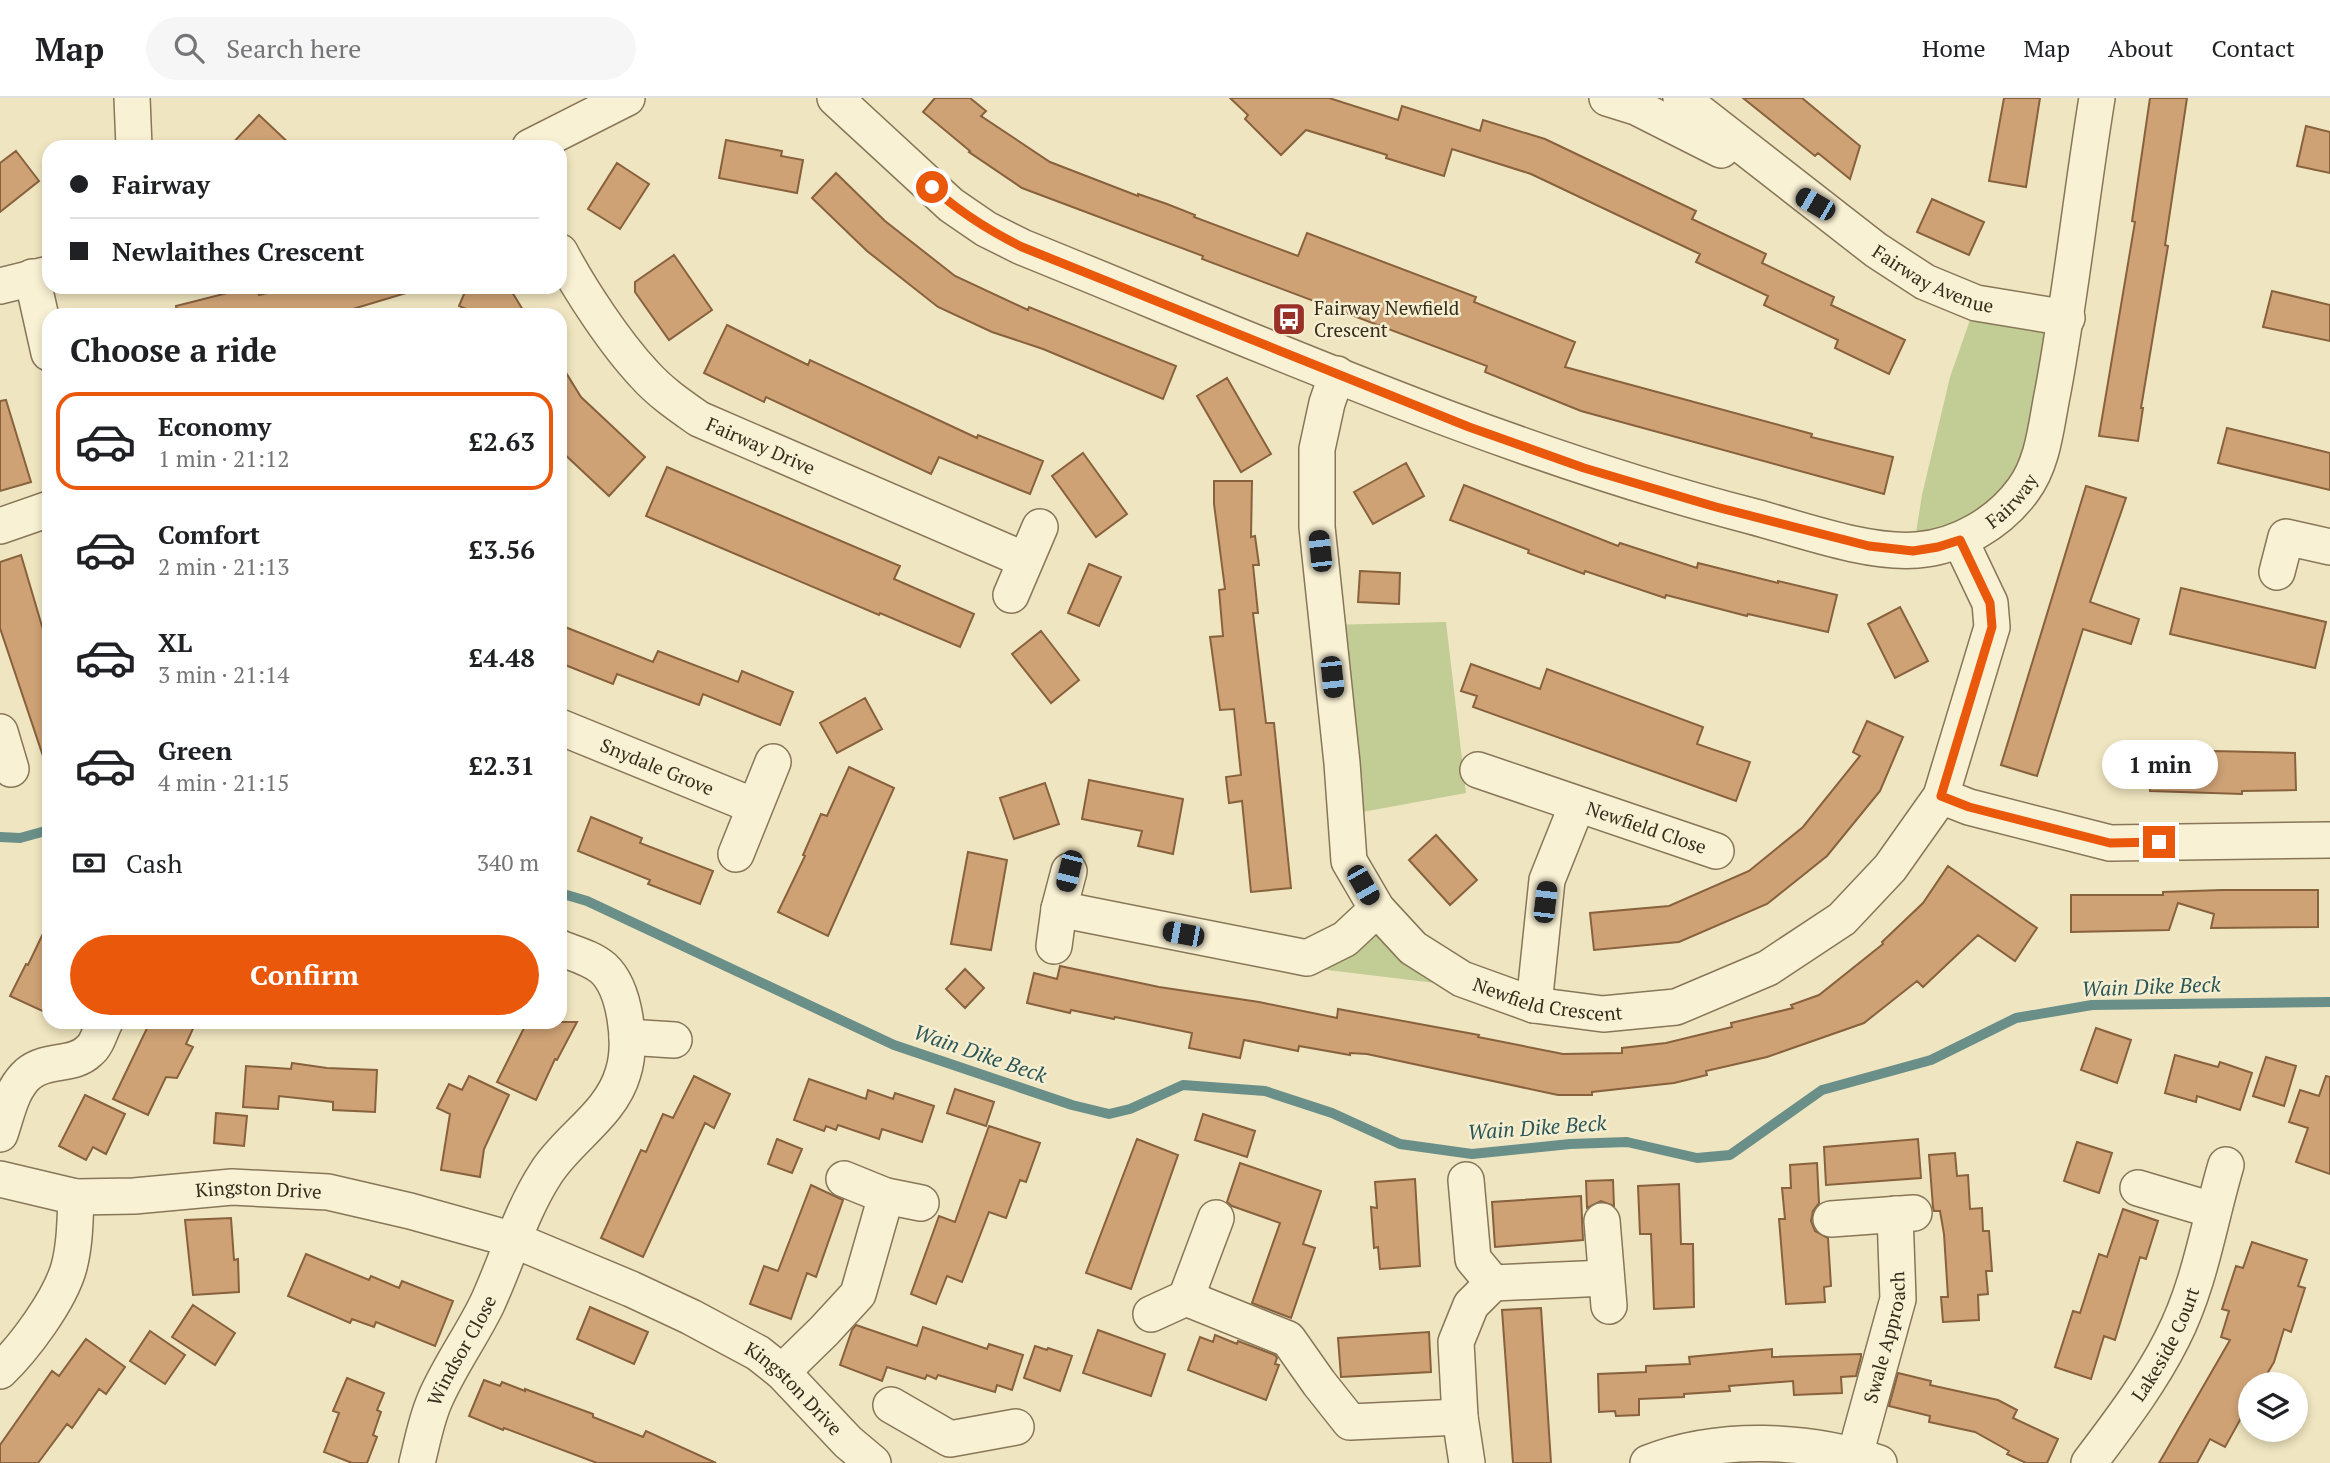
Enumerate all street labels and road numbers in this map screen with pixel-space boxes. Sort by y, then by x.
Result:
street label: Fairway Avenue [1868,238,1995,318]
street label: Fairway Drive [703,411,819,480]
street label: Fairway [1980,469,2043,534]
street label: Snydale Grove [597,732,718,800]
street label: Newfield Close [1583,795,1710,859]
street label: Newfield Crescent [1470,971,1623,1026]
street label: Kingston Drive [194,1174,322,1204]
street label: Swale Approach [1857,1271,1910,1406]
street label: Lakeside Court [2125,1284,2204,1406]
street label: Windsor Close [421,1291,501,1409]
street label: Kingston Drive [741,1335,848,1440]

